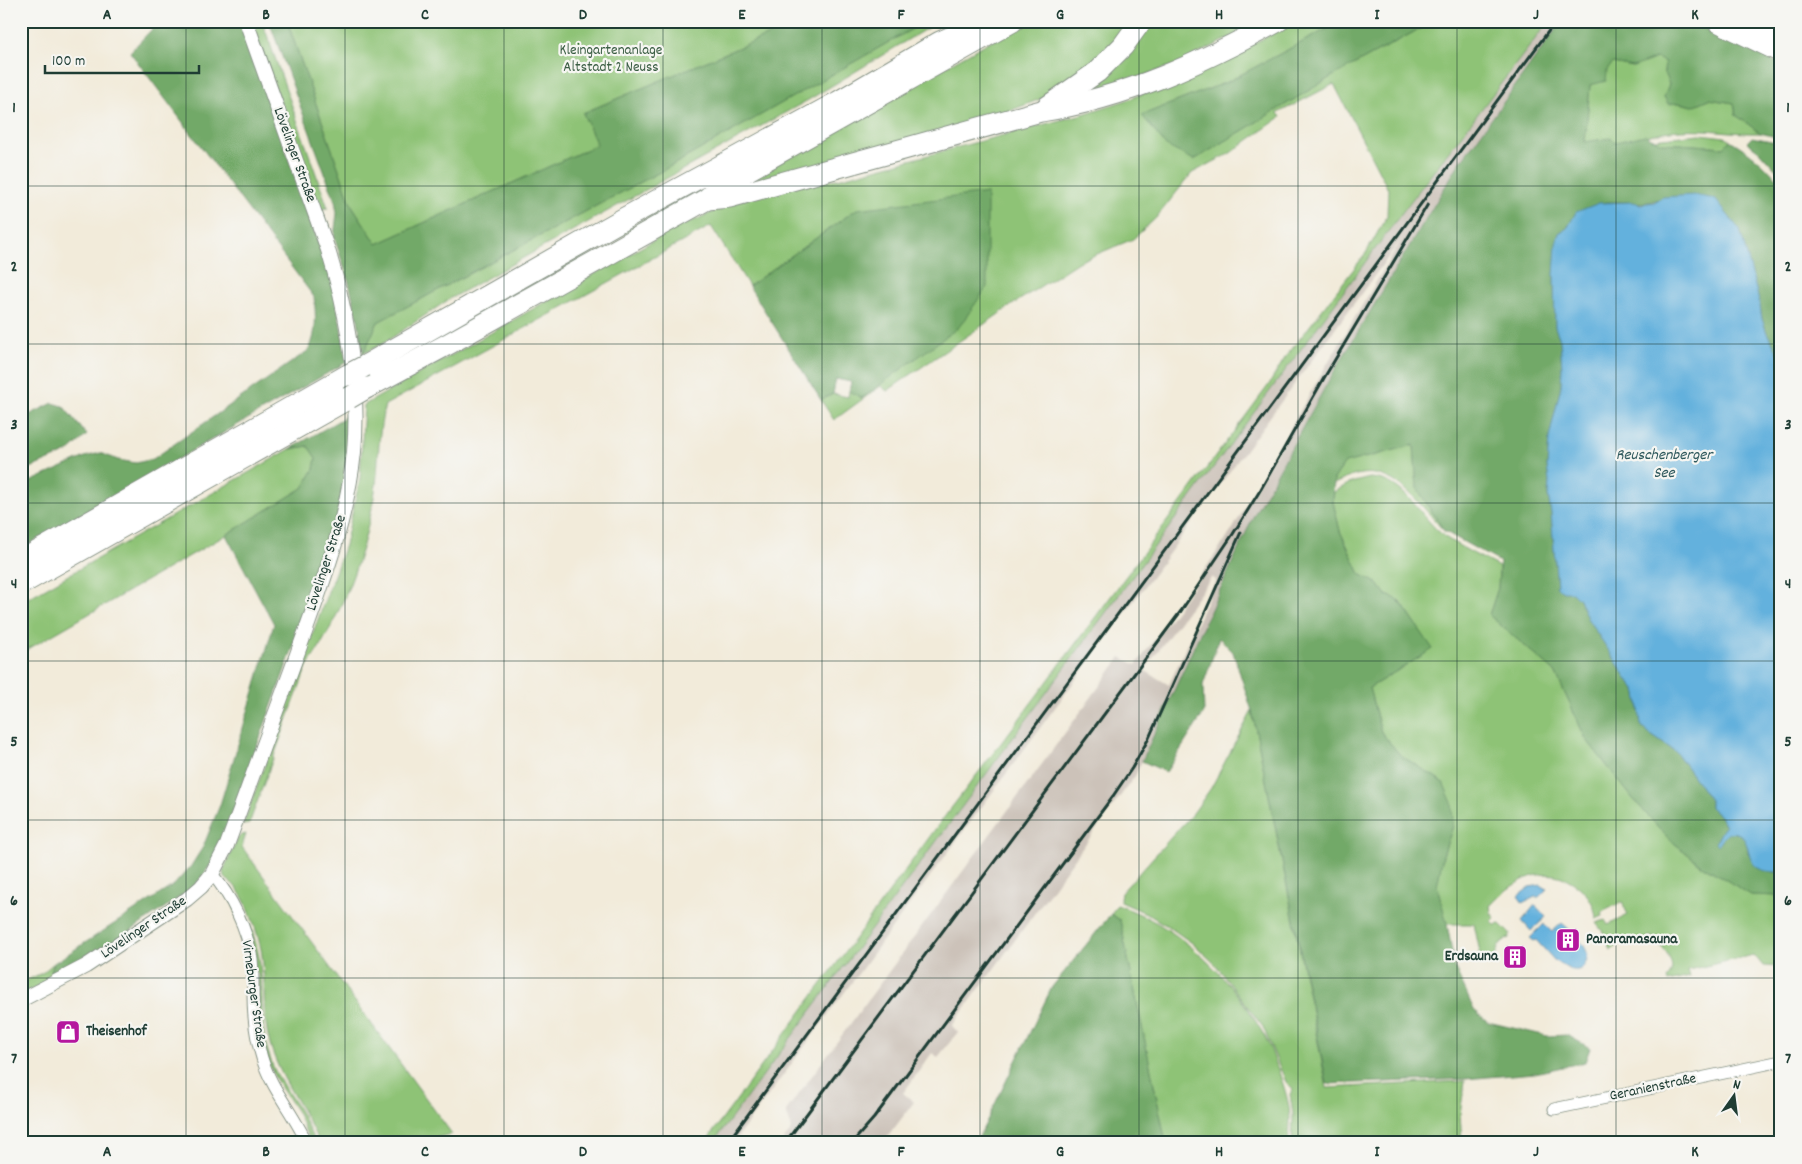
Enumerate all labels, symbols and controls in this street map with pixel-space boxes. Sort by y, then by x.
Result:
text: A [103,4,112,27]
text: B [262,4,270,27]
text: C [421,4,429,27]
text: D [579,4,588,27]
text: E [738,4,746,27]
text: F [897,4,905,27]
text: G [1056,4,1064,27]
text: H [1215,4,1223,27]
text: I [1375,4,1381,27]
text: J [1533,4,1539,27]
text: K [1691,4,1699,27]
park label: Kleingartenanlage Altstadt 2 Neuss [560,40,663,79]
scale bar [45,42,199,74]
text: 100 m [52,51,85,73]
text: 1 [12,97,16,120]
text: 1 [1786,97,1790,120]
street label: Lövelinger Straße [267,104,321,206]
text: 2 [11,256,18,279]
text: 2 [1785,256,1792,279]
text: 3 [10,414,18,437]
text: 3 [1784,414,1792,437]
water label: Reuschenberger See [1616,444,1714,485]
street label: Lövelinger Straße [301,512,353,614]
text: 4 [11,573,17,596]
text: 4 [1785,573,1791,596]
text: 5 [10,731,18,754]
text: 5 [1784,731,1792,754]
text: 6 [10,890,18,913]
text: 6 [1784,890,1792,913]
street label: Lövelinger Straße [97,891,192,965]
building icon: Panoramasauna [1555,927,1581,953]
place label: Panoramasauna [1586,929,1678,951]
street label: Virneburger Straße [235,939,271,1050]
building icon: Erdsauna [1502,944,1528,970]
place label: Erdsauna [1445,946,1499,968]
shop icon: Theisenhof [55,1019,81,1045]
place label: Theisenhof [86,1021,148,1043]
text: 7 [11,1048,17,1071]
text: 7 [1785,1048,1791,1071]
street label: Geranienstraße [1608,1068,1699,1108]
north arrow [1710,1072,1760,1122]
text: N [1731,1075,1743,1096]
text: A [103,1141,112,1164]
text: B [262,1141,270,1164]
text: C [421,1141,429,1164]
text: D [579,1141,588,1164]
text: E [738,1141,746,1164]
text: F [897,1141,905,1164]
text: G [1056,1141,1064,1164]
text: H [1215,1141,1223,1164]
text: I [1375,1141,1381,1164]
text: J [1533,1141,1539,1164]
text: K [1691,1141,1699,1164]

